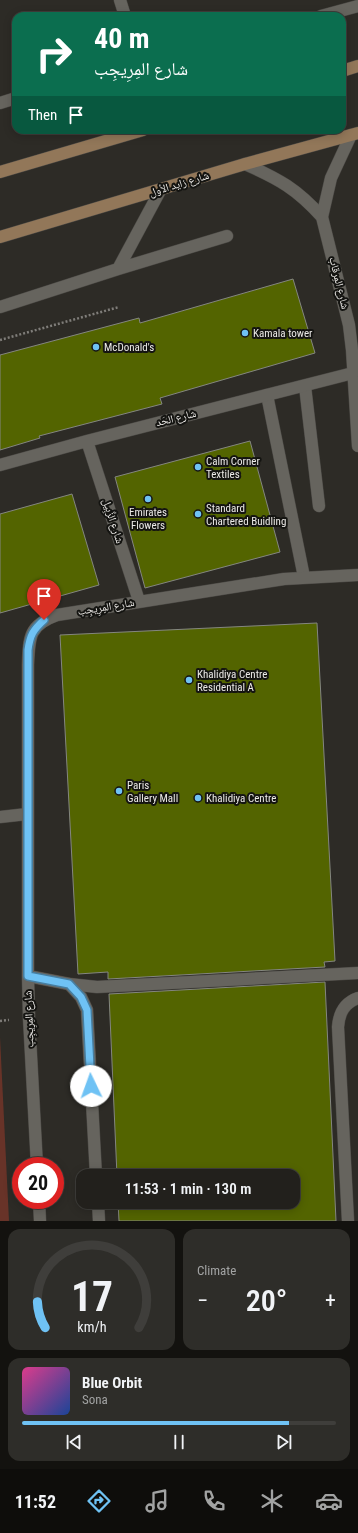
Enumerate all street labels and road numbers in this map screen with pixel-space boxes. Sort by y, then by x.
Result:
street label: شارع زايد الأول [148,169,210,199]
street label: شارع المِرقاب [326,256,352,310]
street label: شارع الحَد [155,407,197,429]
street label: شارع الزِّبِيل [99,497,126,545]
street label: شارع المِرِيجِب [77,596,136,619]
street label: شارع المِرِيجِب [22,990,38,1048]

